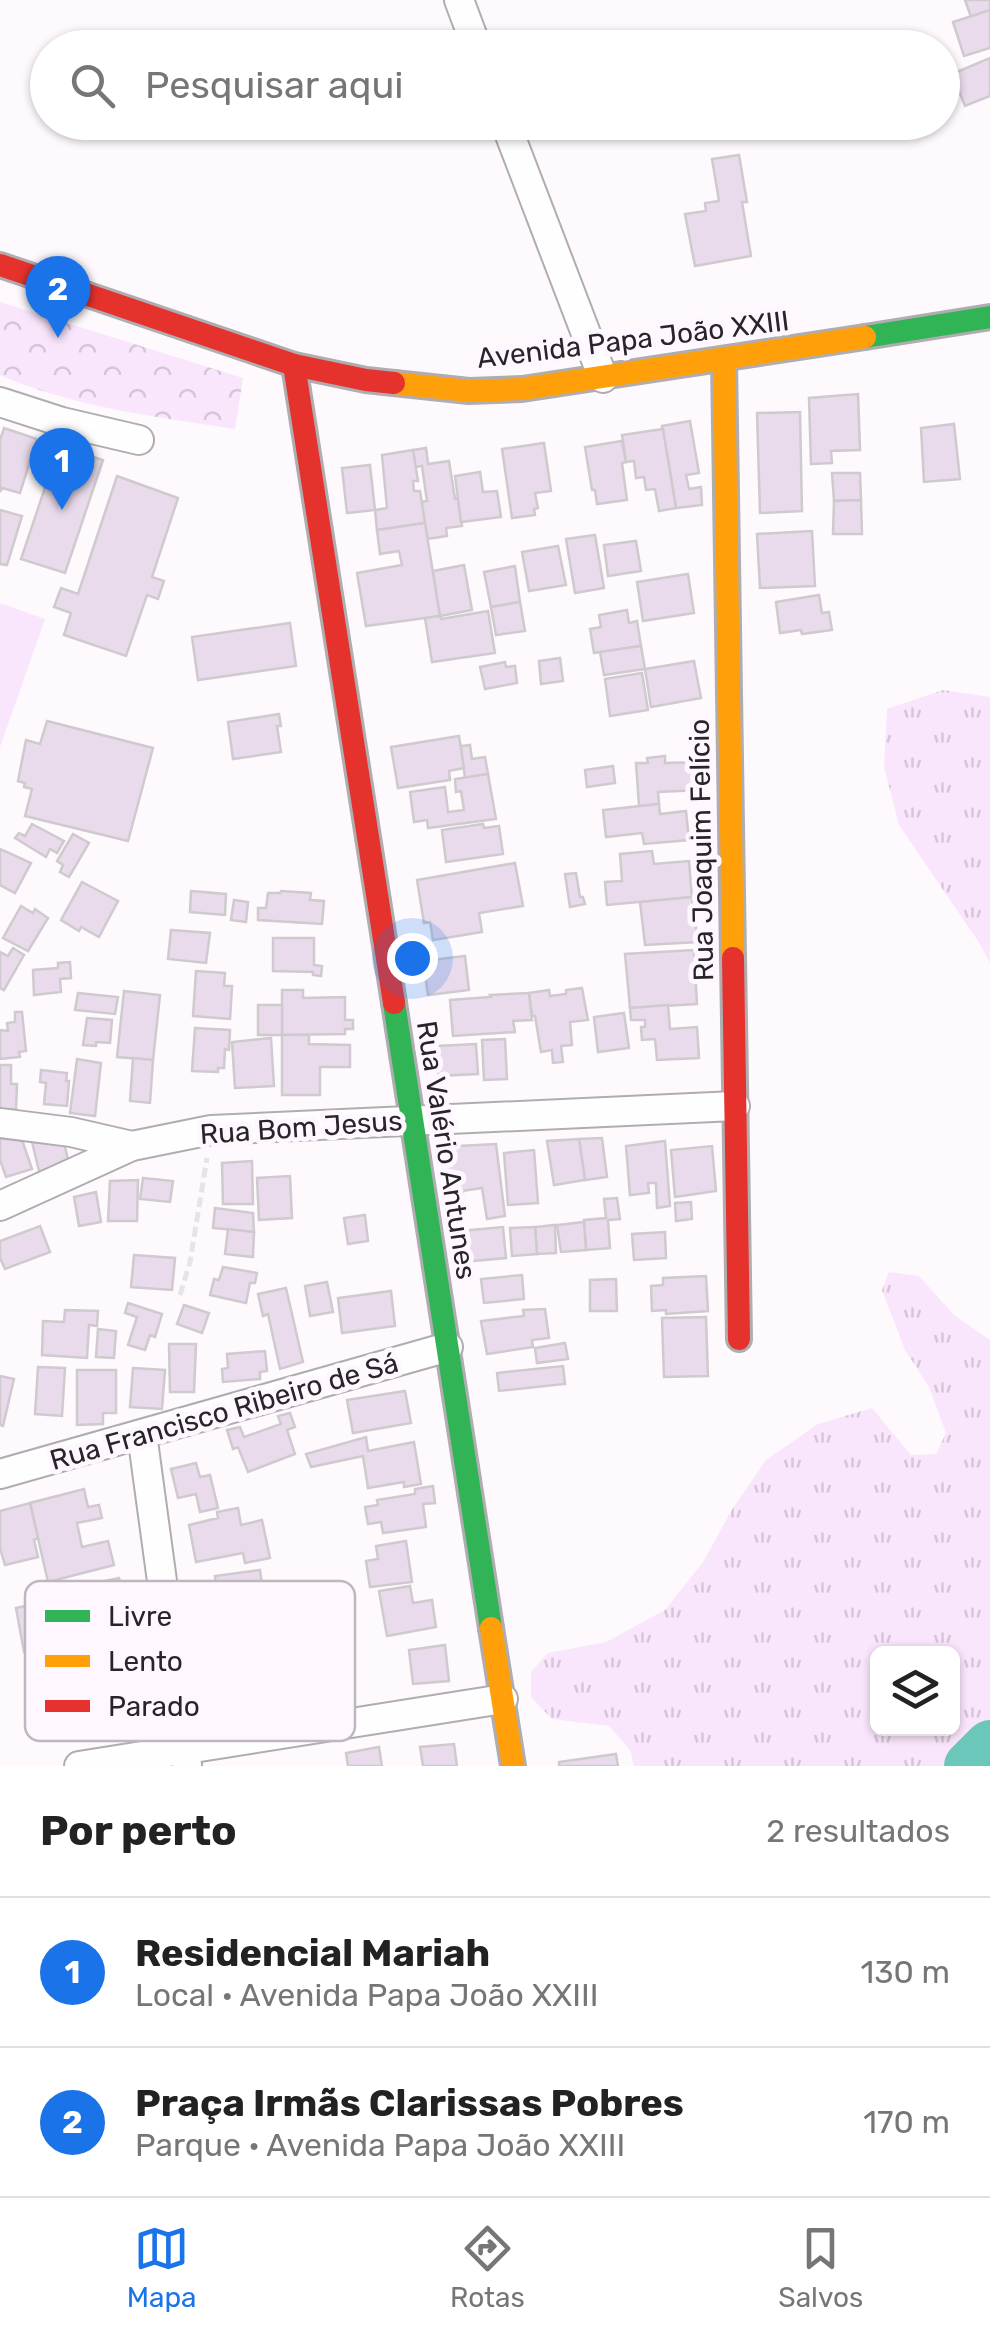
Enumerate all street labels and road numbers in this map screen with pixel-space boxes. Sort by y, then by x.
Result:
street label: Avenida Papa João XXIII [475,304,791,375]
street label: Rua Joaquim Felício [683,718,720,981]
street label: Rua Valério Antunes [410,1018,483,1282]
street label: Rua Bom Jesus [199,1104,403,1151]
street label: Rua Francisco Ribeiro de Sá [46,1346,402,1477]

